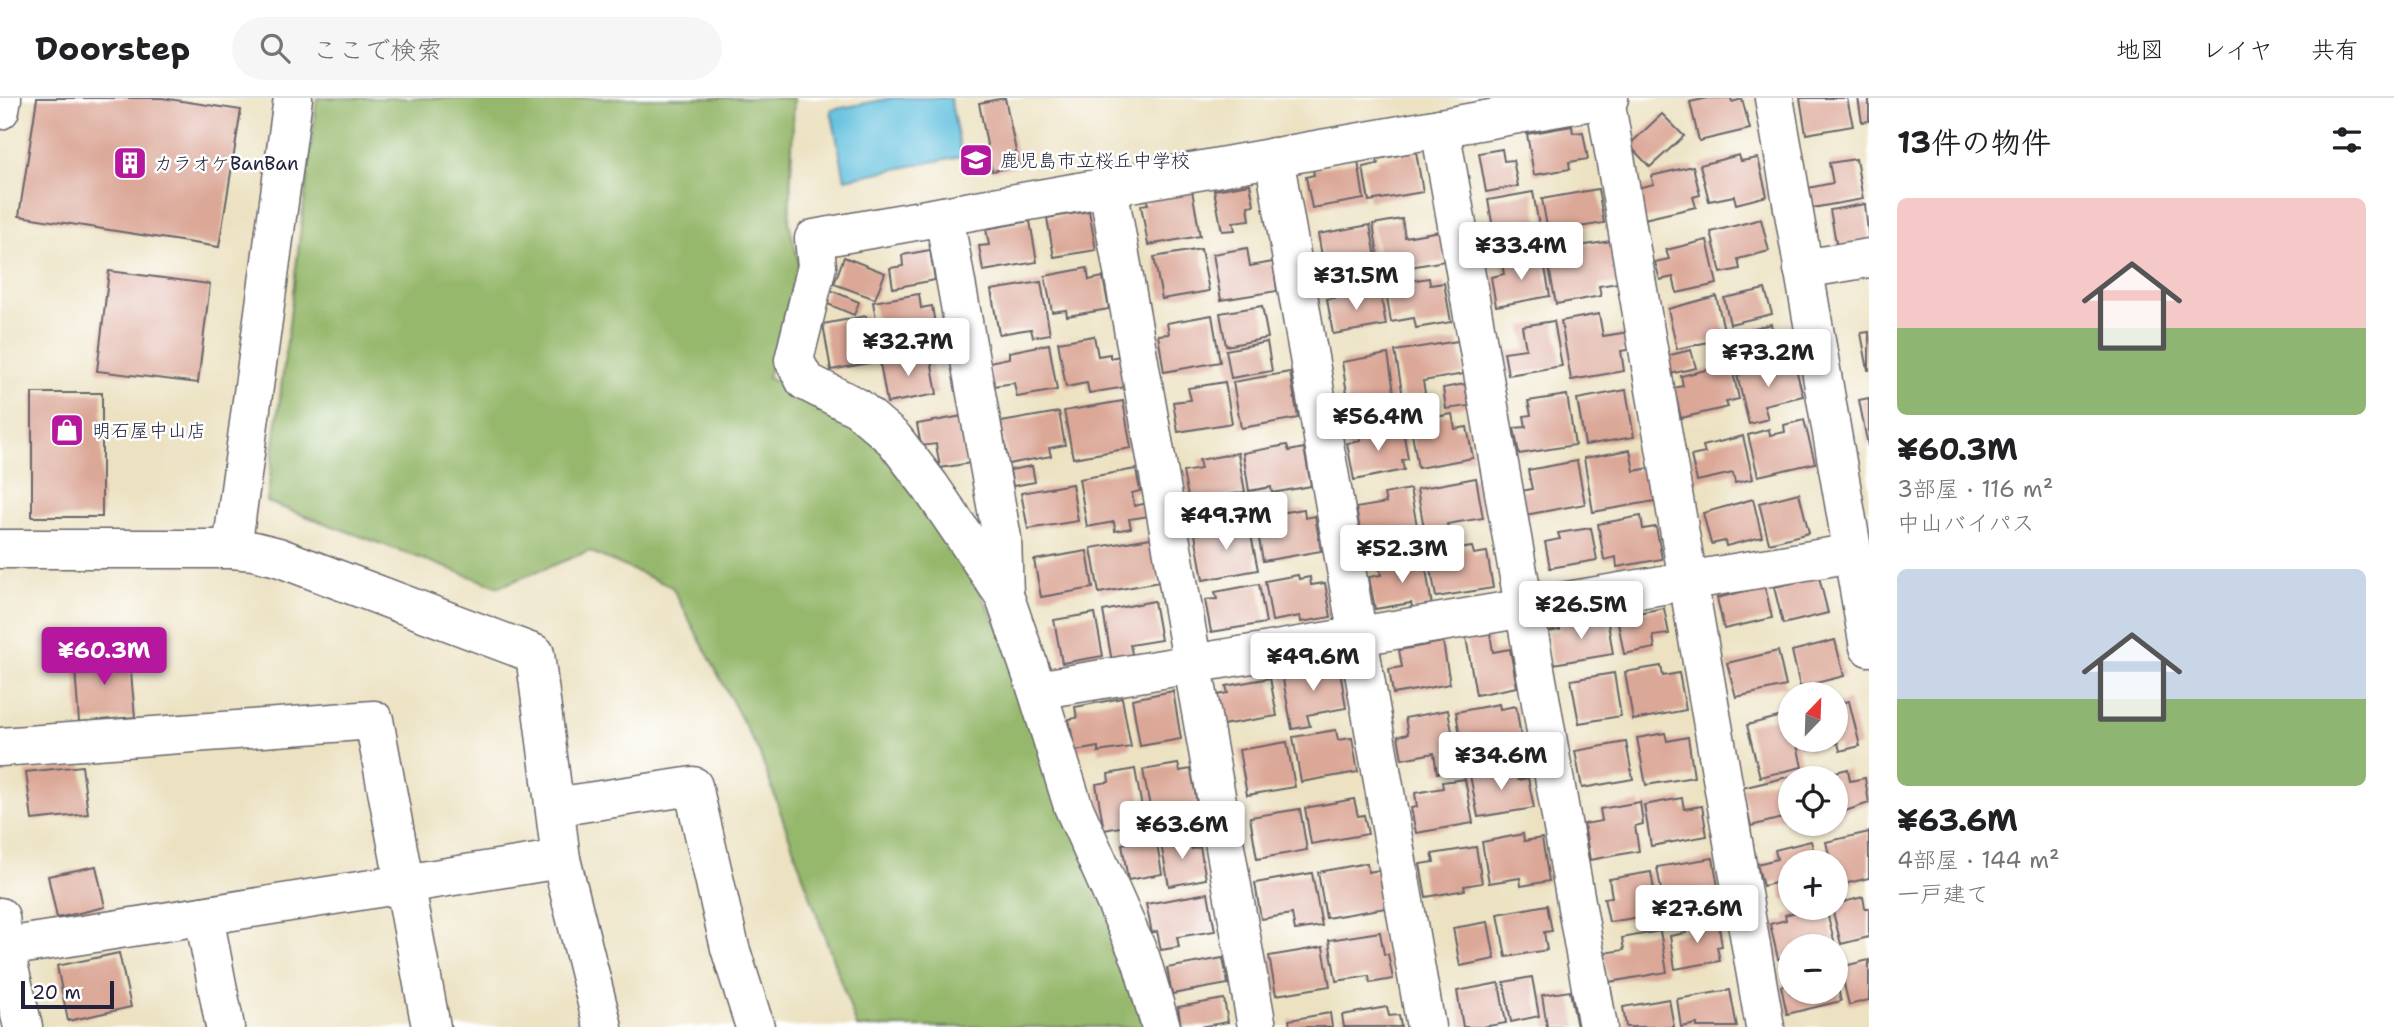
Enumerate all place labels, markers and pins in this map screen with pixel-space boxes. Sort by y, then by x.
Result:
school or university icon: 鹿児島市立桜丘中学校 [957,141,995,179]
building icon: カラオケBanBan [111,144,149,182]
place label: 鹿児島市立桜丘中学校 [1000,148,1190,173]
place label: カラオケBanBan [154,151,299,176]
pin: ¥33.4M [1464,222,1578,282]
pin: ¥31.5M [1299,252,1413,312]
pin: ¥32.7M [851,318,965,378]
pin: ¥73.2M [1711,330,1825,389]
pin: ¥56.4M [1321,394,1435,453]
shop icon: 明石屋中山店 [48,411,86,449]
place label: 明石屋中山店 [92,418,206,443]
pin: ¥49.7M [1169,492,1283,552]
pin: ¥52.3M [1345,526,1459,585]
pin: ¥26.5M [1524,582,1638,641]
pin: ¥60.3M [47,628,161,687]
pin: ¥49.6M [1256,634,1370,693]
pin: ¥34.6M [1444,732,1558,792]
pin: ¥63.6M [1125,802,1239,861]
pin: ¥27.6M [1640,886,1754,945]

